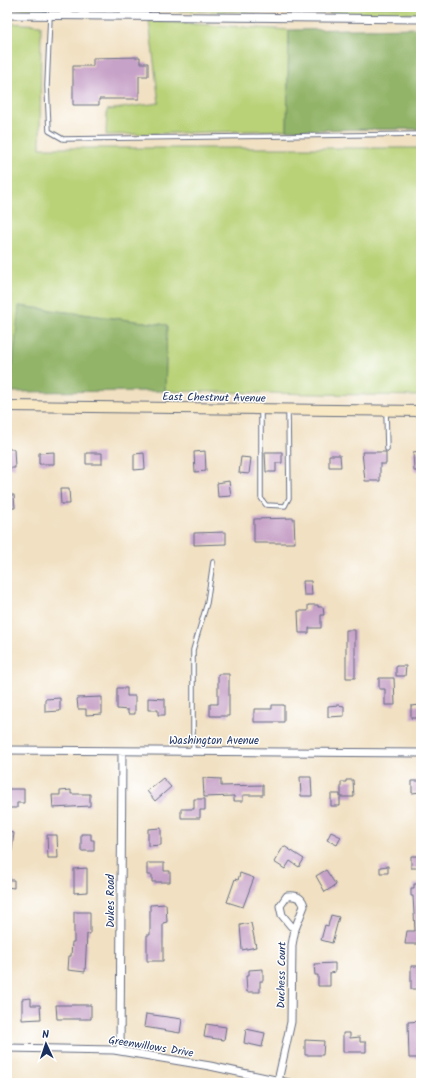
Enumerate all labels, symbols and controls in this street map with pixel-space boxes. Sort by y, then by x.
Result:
street label: East Chestnut Avenue [162,388,266,408]
street label: Washington Avenue [169,732,259,750]
street label: Dukes Road [102,874,120,928]
street label: Duchess Court [272,941,292,1009]
north arrow [26,1024,66,1064]
text: N [42,1026,50,1044]
street label: Greenwillows Drive [107,1031,195,1063]

